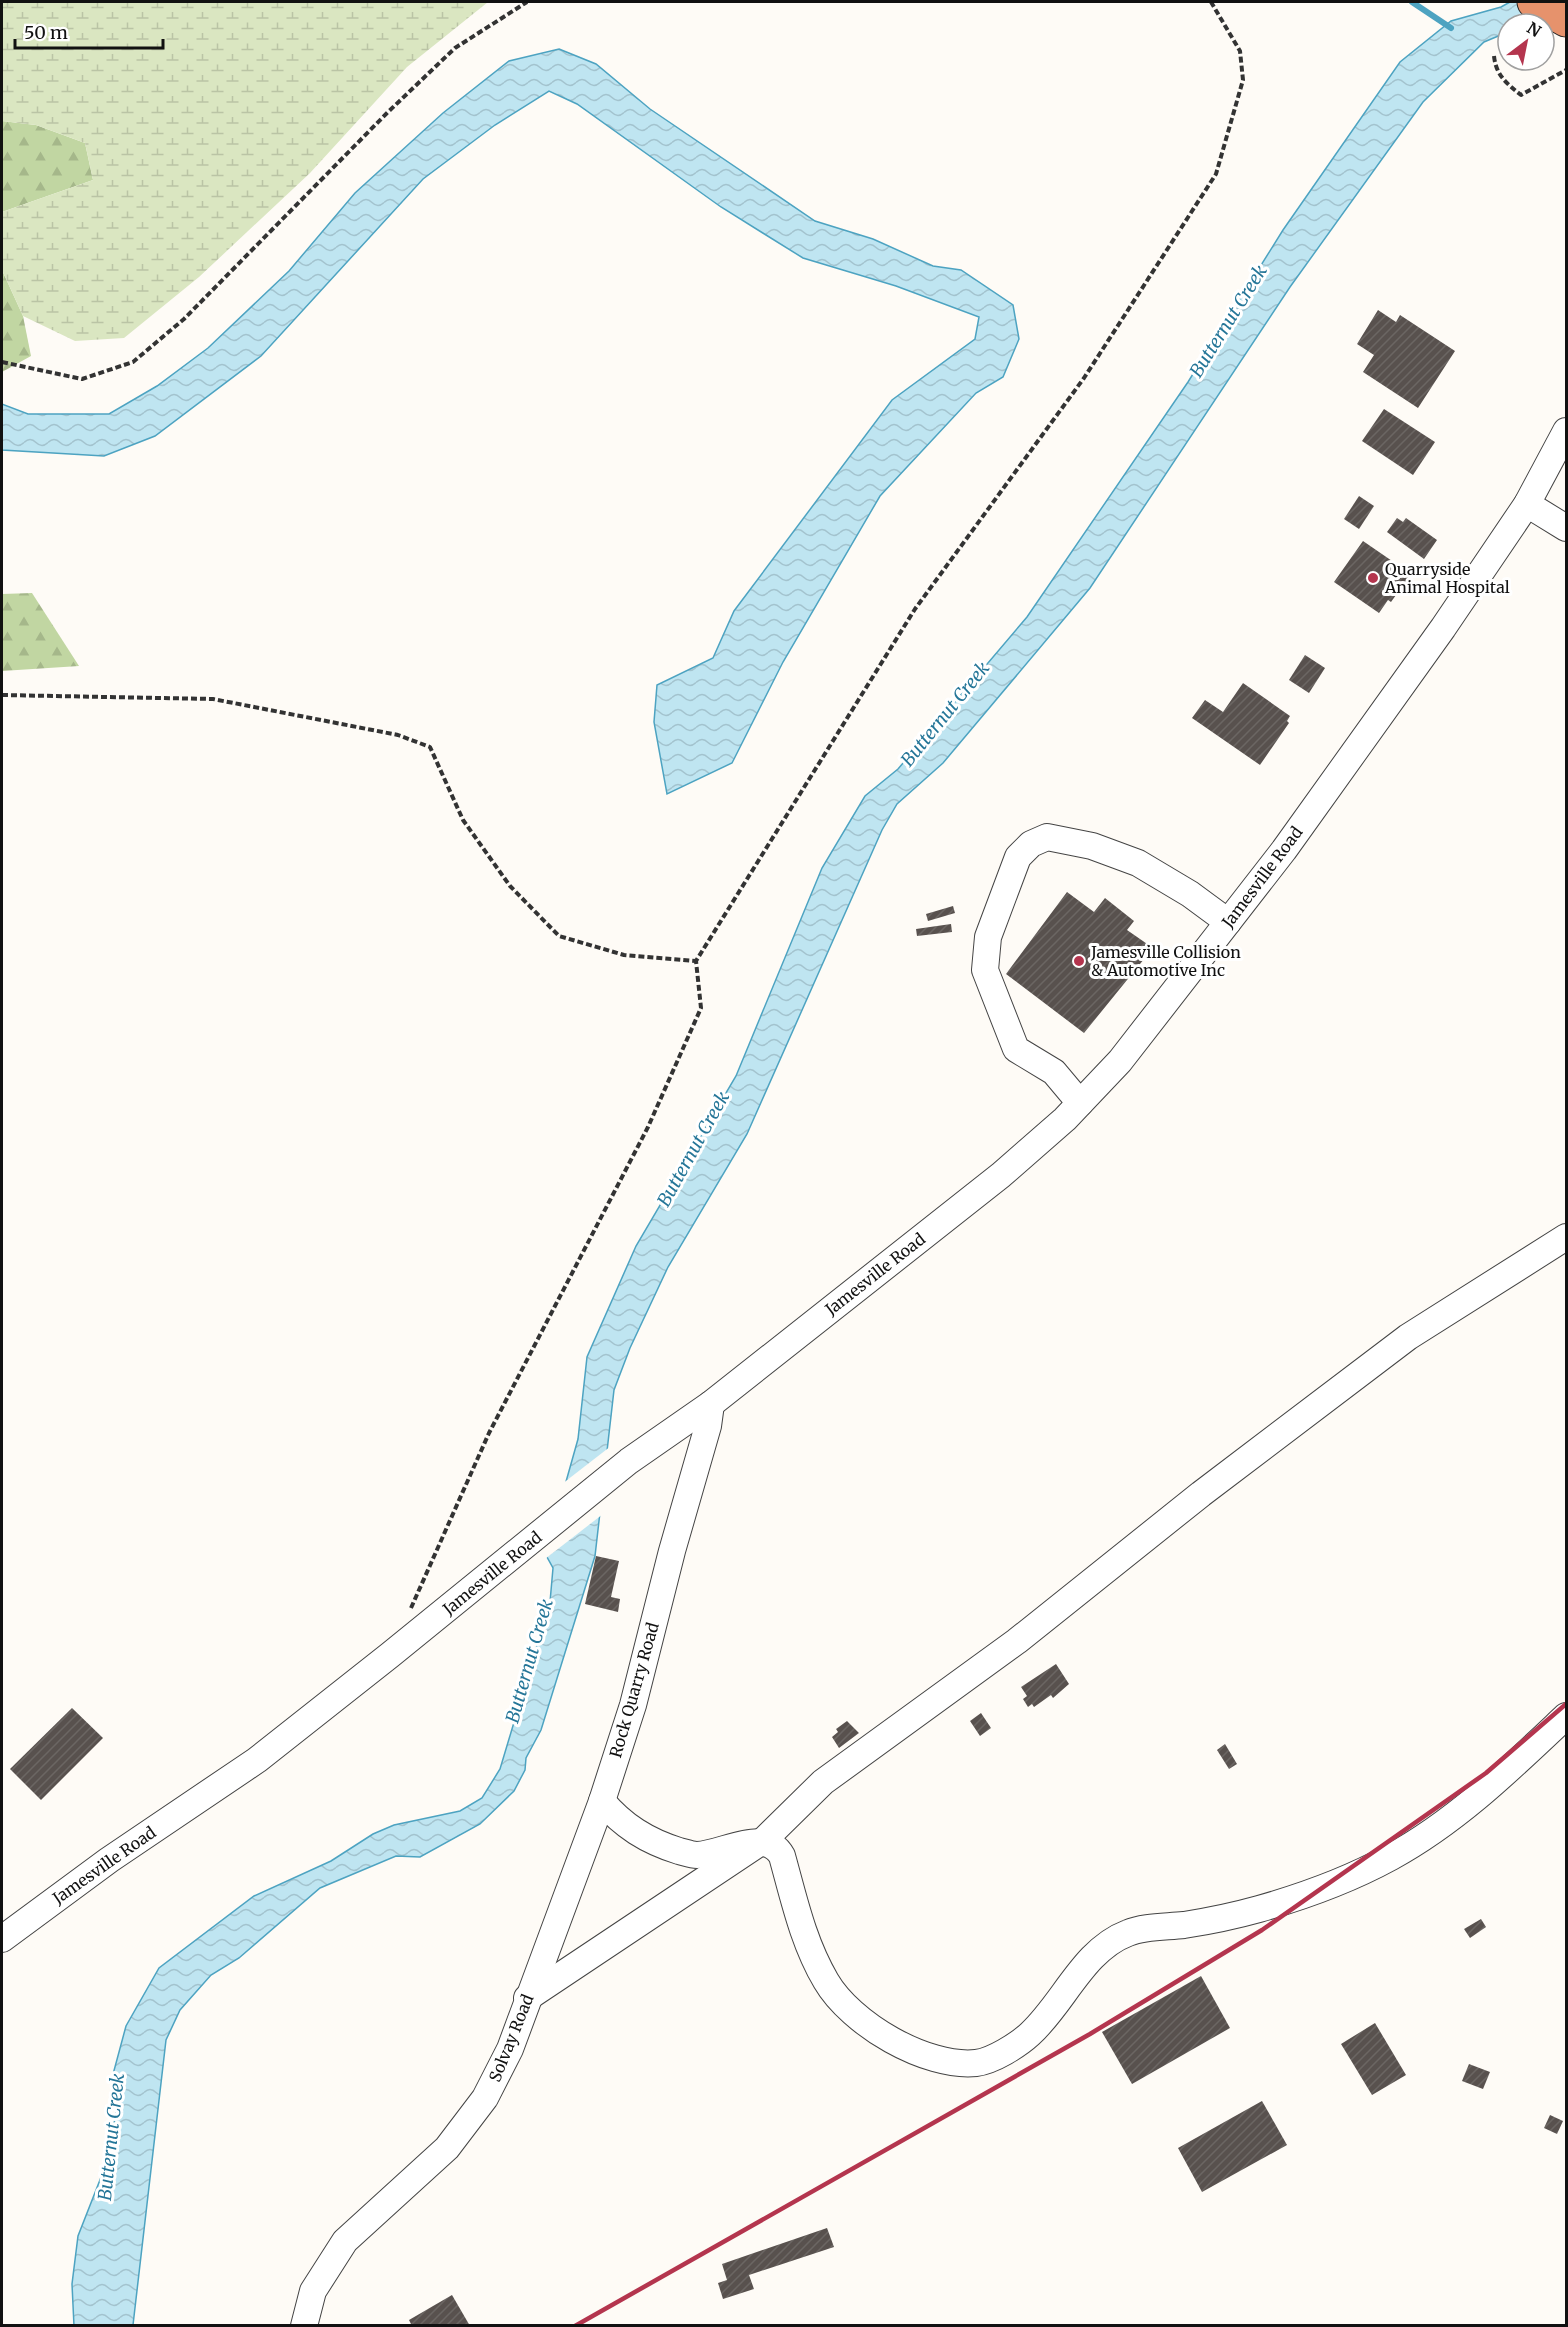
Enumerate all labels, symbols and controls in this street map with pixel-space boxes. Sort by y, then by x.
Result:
scale bar [15,12,164,50]
north arrow [1496,12,1556,72]
text: N [1523,17,1545,41]
text: 50 m [24,21,68,44]
water label: Butternut Creek [1184,261,1272,381]
place label: Quarryside Animal Hospital [1384,559,1510,597]
marker: Quarryside Animal Hospital [1366,571,1380,585]
water label: Butternut Creek [896,657,994,771]
street label: Jamesville Road [1217,822,1307,932]
place label: Jamesville Collision & Automotive Inc [1090,942,1241,980]
marker: Jamesville Collision & Automotive Inc [1072,954,1086,968]
water label: Butternut Creek [652,1087,734,1210]
street label: Jamesville Road [820,1229,929,1320]
street label: Jamesville Road [438,1527,546,1620]
water label: Butternut Creek [500,1596,558,1726]
street label: Rock Quarry Road [605,1620,663,1760]
street label: Jamesville Road [48,1822,160,1909]
street label: Solvay Road [484,1991,538,2085]
water label: Butternut Creek [93,2072,129,2202]

